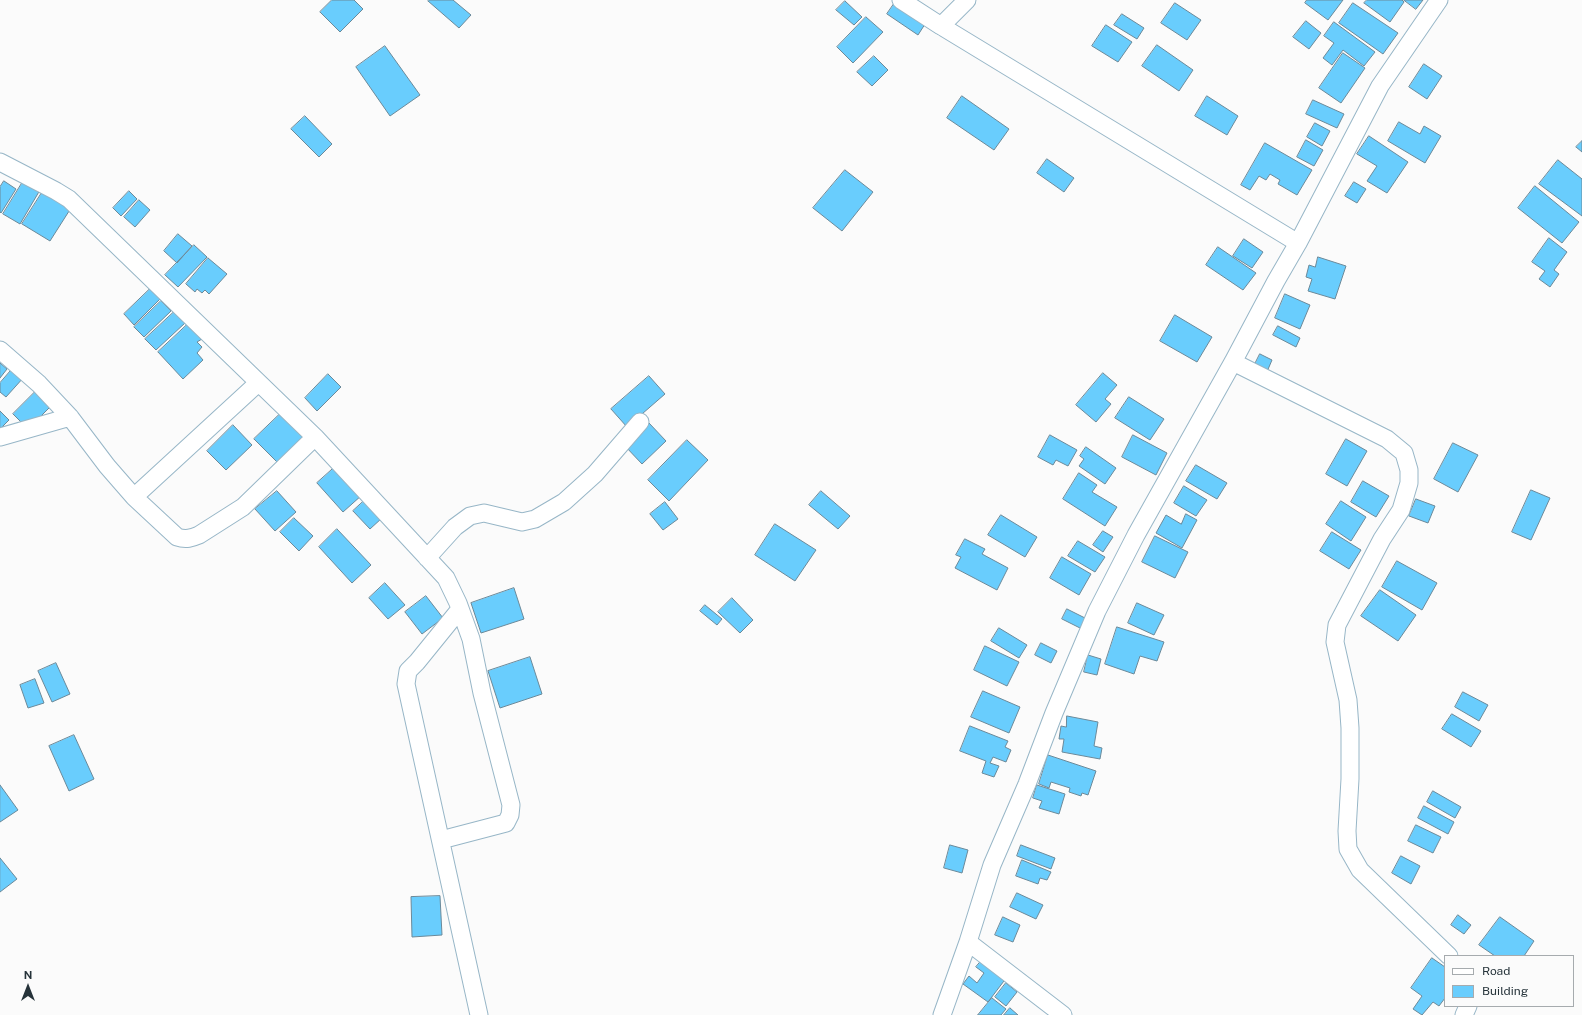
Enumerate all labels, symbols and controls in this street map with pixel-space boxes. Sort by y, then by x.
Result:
legend [1444,955,1574,1007]
text: Road [1482,964,1510,978]
north arrow [8,967,48,1007]
text: N [24,969,32,981]
text: Building [1482,984,1528,998]

